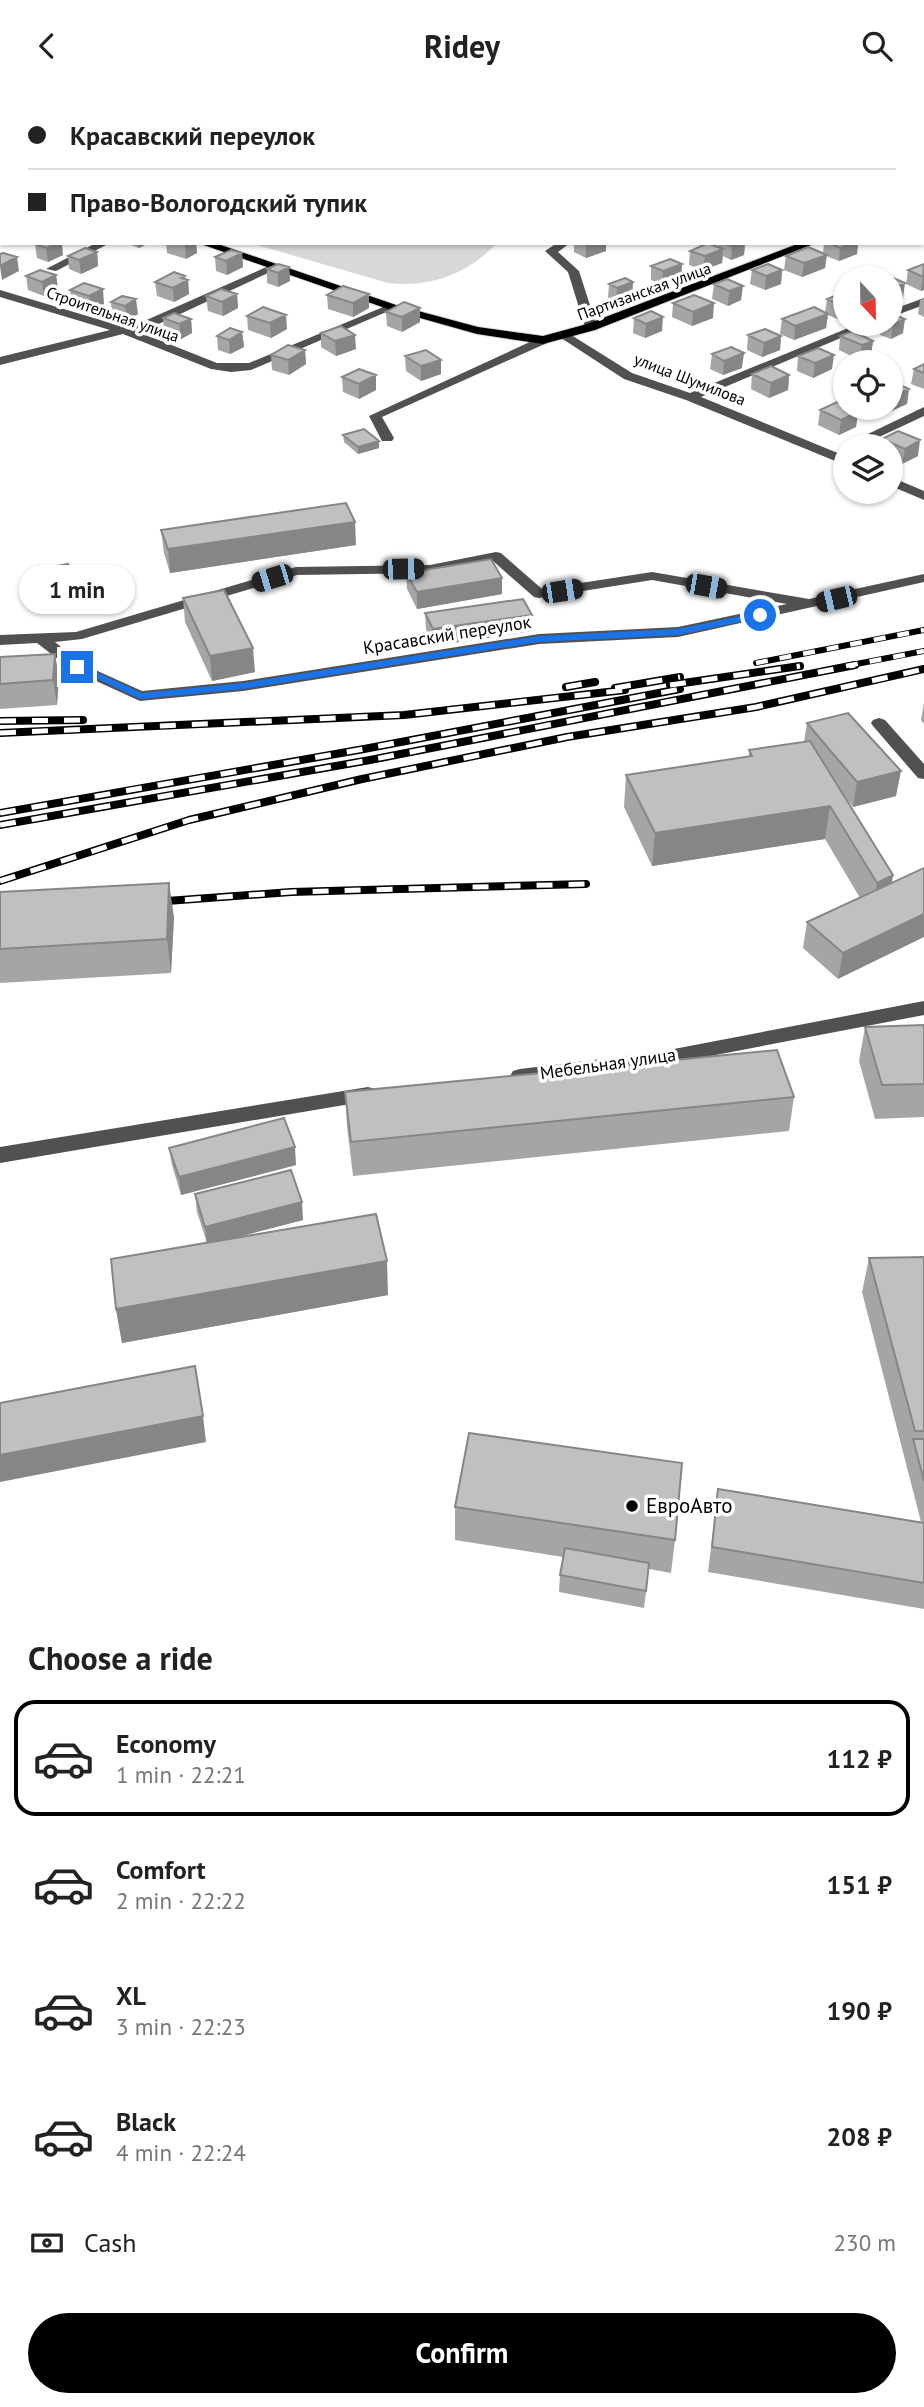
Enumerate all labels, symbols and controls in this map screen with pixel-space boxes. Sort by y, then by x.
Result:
text: Ridey [424,25,500,67]
icon: back [28,27,66,65]
icon: search [858,27,896,65]
text: Красавский переулок [70,119,315,152]
text: Право-Вологодский тупик [70,186,367,219]
street label: Партизанская улица [574,257,714,325]
north arrow [833,266,903,336]
map controls [833,266,903,504]
street label: Строительная улица [44,282,182,346]
street label: улица Шумилова [631,349,749,409]
button: locate [833,350,903,420]
button: layers [833,434,903,504]
car [382,558,425,580]
car [249,562,296,594]
callout: 1 min [19,566,135,615]
car [684,572,729,600]
text: 1 min [49,575,105,604]
car [540,577,585,605]
car [814,584,859,614]
route start [744,599,776,631]
street label: Красавский переулок [361,610,533,659]
route end [61,651,93,683]
street label: Мебельная улица [538,1043,677,1084]
place label: ЕвроАвто [646,1492,732,1519]
marker: ЕвроАвто [624,1498,640,1514]
text: Choose a ride [28,1637,213,1679]
icon: car [32,1727,95,1790]
text: Economy [116,1727,216,1760]
text: 112 ₽ [826,1742,892,1775]
text: 1 min · 22:21 [116,1760,246,1789]
icon: car [32,1853,95,1916]
text: Comfort [116,1853,206,1886]
text: 151 ₽ [826,1868,892,1901]
text: 2 min · 22:22 [116,1886,246,1915]
icon: car [32,1979,95,2042]
text: XL [116,1979,146,2012]
text: 190 ₽ [826,1994,892,2027]
text: 3 min · 22:23 [116,2012,246,2041]
icon: car [32,2105,95,2168]
text: Black [116,2105,176,2138]
text: 208 ₽ [826,2120,892,2153]
text: 4 min · 22:24 [116,2138,246,2167]
icon: cash [28,2224,66,2262]
text: Cash [84,2226,136,2259]
text: 230 m [834,2228,896,2257]
button: Confirm [28,2313,896,2393]

